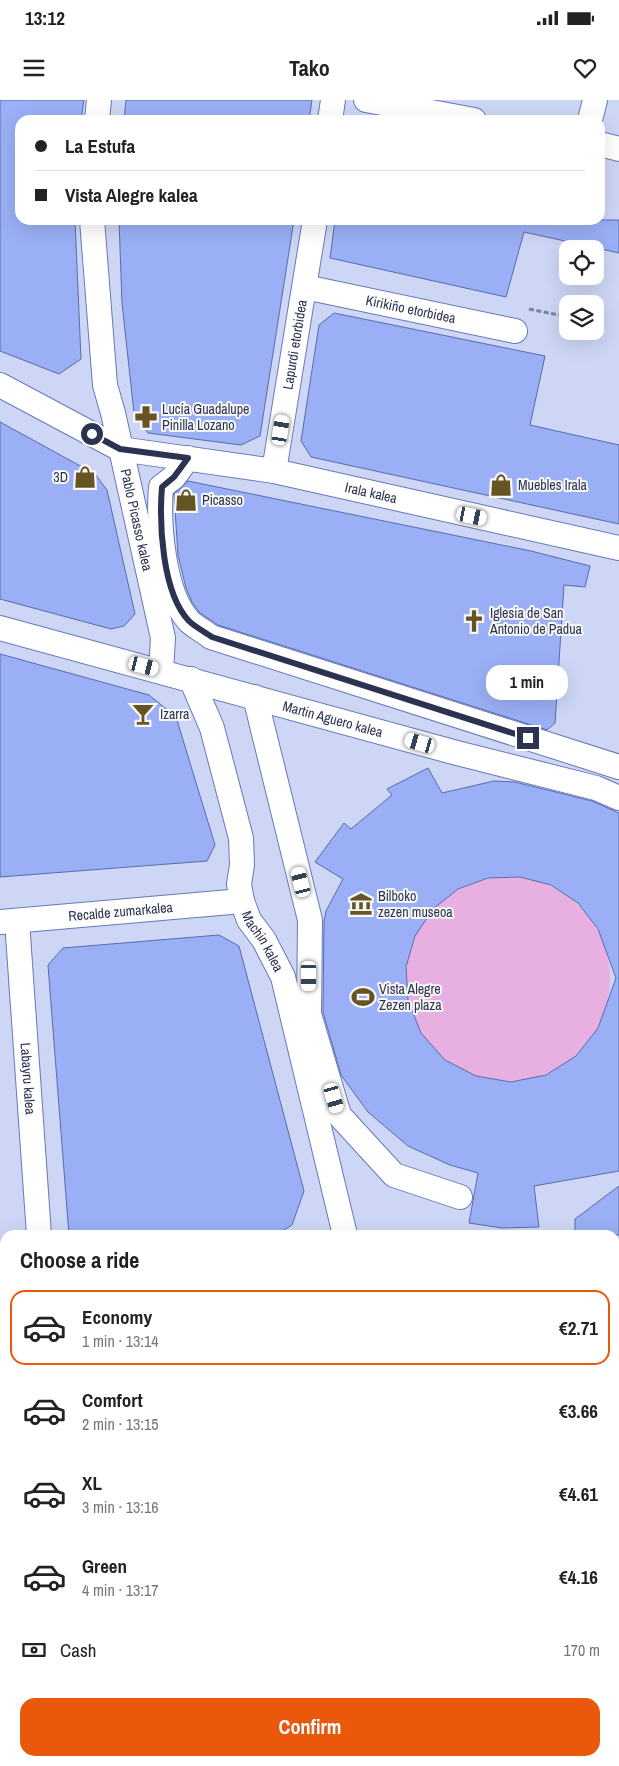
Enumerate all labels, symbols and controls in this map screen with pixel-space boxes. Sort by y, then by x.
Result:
text: 13:12 [25,5,65,31]
text: Tako [289,53,330,83]
icon: menu [20,54,48,82]
icon: heart [571,54,599,82]
text: La Estufa [65,133,135,159]
text: Vista Alegre kalea [65,182,198,208]
map controls [559,240,604,340]
button: locate [559,240,604,285]
street label: Kirikiño etorbidea [364,291,458,327]
button: layers [559,295,604,340]
street label: Lapurdi etorbidea [278,298,311,391]
place label: Lucía Guadalupe Pinilla Lozano [162,400,249,434]
pharmacy icon: Lucía Guadalupe Pinilla Lozano [133,404,159,430]
car [271,414,290,446]
route start [81,423,103,445]
shop icon: 3D [72,464,98,490]
street label: Pablo Picasso kalea [117,467,157,573]
place label: 3D [53,468,68,486]
shop icon: Muebles Irala [488,472,514,498]
place label: Muebles Irala [518,476,588,494]
street label: Irala kalea [343,478,399,507]
shop icon: Picasso [173,487,199,513]
place label: Picasso [202,491,243,509]
car [455,506,488,526]
place label: Iglesia de San Antonio de Padua [489,604,583,638]
church icon: Iglesia de San Antonio de Padua [461,608,487,634]
car [127,655,160,677]
callout: 1 min [487,666,569,700]
text: 1 min [510,671,544,693]
street label: Martin Aguero kalea [281,697,385,741]
bar icon: Izarra [130,701,156,727]
place label: Izarra [160,705,190,723]
route end [517,727,539,749]
car [403,732,436,754]
car [290,866,311,898]
place label: Bilboko zezen museoa [378,887,453,921]
museum icon: Bilboko zezen museoa [348,891,374,917]
street label: Recalde zumarkalea [68,898,174,925]
street label: Machin kalea [237,908,288,975]
car [301,961,316,991]
place label: Vista Alegre Zezen plaza [379,980,442,1014]
sports icon: Vista Alegre Zezen plaza [350,984,376,1010]
street label: Labayru kalea [17,1042,40,1116]
car [322,1082,345,1114]
text: Choose a ride [20,1245,139,1275]
text: Economy [82,1304,152,1330]
icon: car [22,1305,67,1350]
text: €2.71 [559,1315,598,1341]
text: 1 min · 13:14 [82,1330,159,1352]
text: Comfort [82,1387,143,1413]
icon: car [22,1388,67,1433]
text: €3.66 [559,1398,598,1424]
text: 2 min · 13:15 [82,1413,159,1435]
text: XL [82,1470,102,1496]
icon: car [22,1471,67,1516]
text: €4.61 [559,1481,598,1507]
text: 3 min · 13:16 [82,1496,159,1518]
text: Green [82,1553,127,1579]
icon: car [22,1554,67,1599]
text: €4.16 [559,1564,598,1590]
text: 4 min · 13:17 [82,1579,159,1601]
icon: cash [20,1636,48,1664]
text: Cash [60,1637,96,1663]
text: 170 m [564,1639,600,1661]
button: Confirm [20,1698,600,1756]

